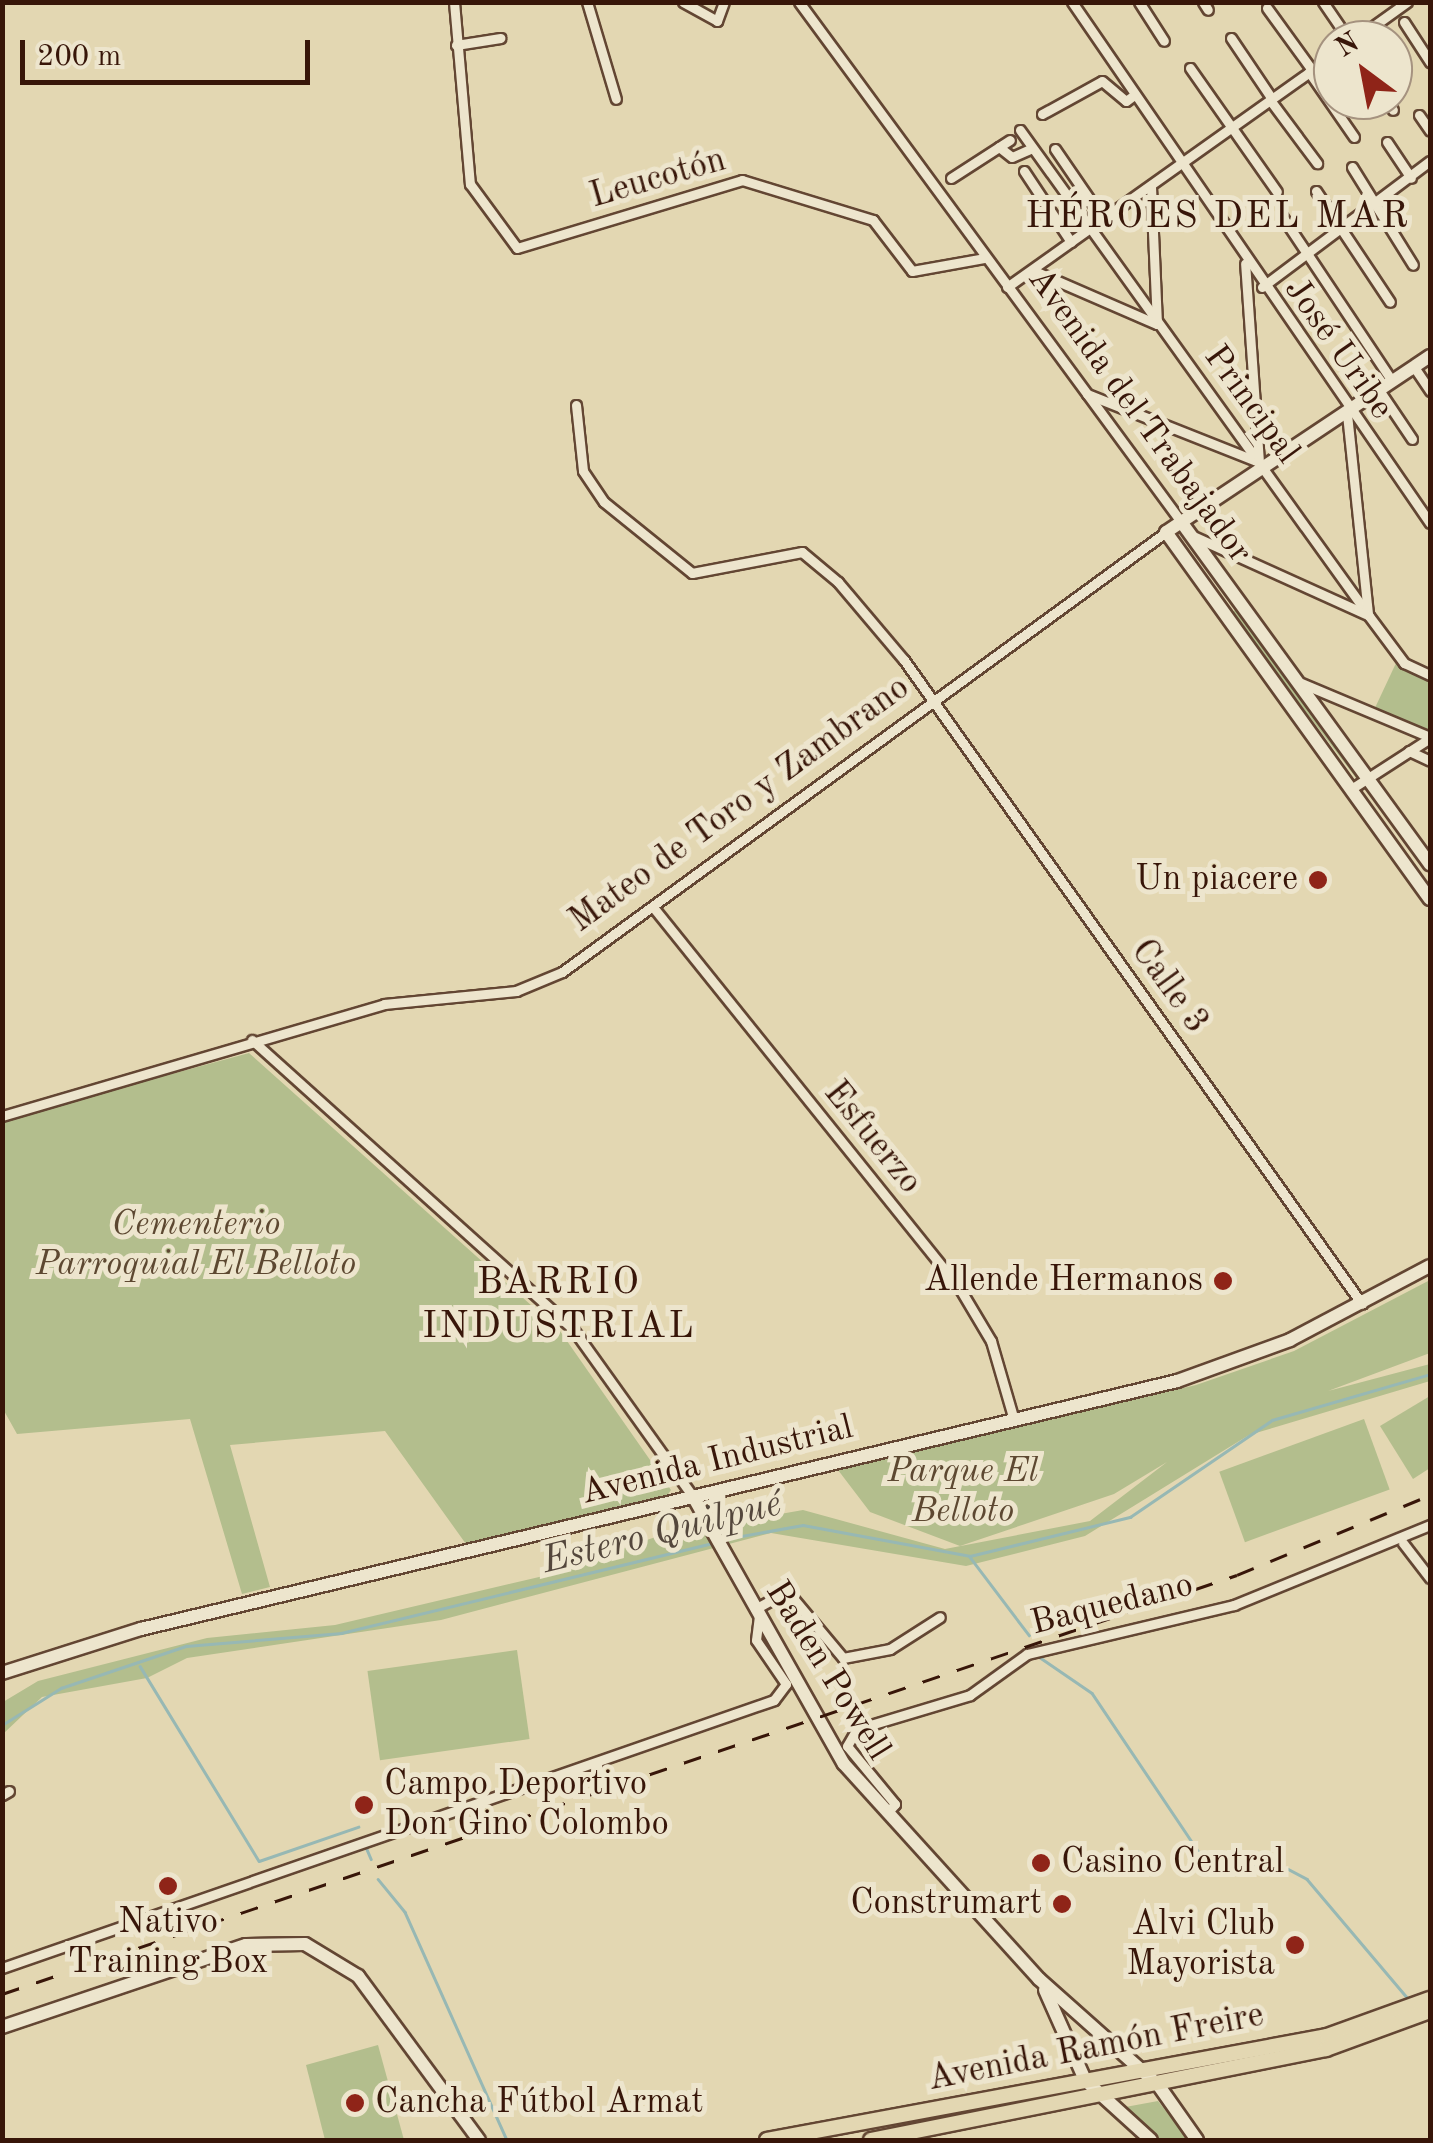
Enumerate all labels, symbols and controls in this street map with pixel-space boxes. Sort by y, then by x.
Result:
scale bar [25,20,315,82]
north arrow [1313,20,1413,120]
text: N [1332,29,1365,64]
text: 200 m [37,42,121,72]
street label: Leucotón [585,140,731,218]
district label: HÉROES DEL MAR [1025,195,1411,241]
street label: Avenida del Trabajador [1018,260,1260,572]
street label: José Uribe [1274,270,1402,428]
street label: Principal [1194,338,1308,472]
street label: Mateo de Toro y Zambrano [562,668,918,942]
place label: Un piacere [1135,859,1298,901]
marker: Un piacere [1307,869,1329,891]
street label: Calle 3 [1121,932,1217,1042]
street label: Esfuerzo [814,1073,930,1203]
park label: Cementerio Parroquial El Belloto [36,1204,356,1286]
place label: Allende Hermanos [924,1260,1203,1302]
district label: BARRIO INDUSTRIAL [422,1261,696,1350]
marker: Allende Hermanos [1212,1270,1234,1292]
street label: Avenida Industrial [577,1407,857,1515]
park label: Parque El Belloto [888,1451,1038,1533]
water label: Estero Quilpué [538,1482,786,1586]
street label: Baquedano [1027,1565,1197,1645]
street label: Baden Powell [755,1573,899,1769]
place label: Campo Deportivo Don Gino Colombo [384,1764,669,1846]
marker: Campo Deportivo Don Gino Colombo [353,1794,375,1816]
place label: Casino Central [1061,1842,1284,1884]
marker: Casino Central [1030,1852,1052,1874]
marker: Nativo Training Box [157,1875,179,1897]
place label: Construmart [850,1883,1042,1925]
marker: Construmart [1051,1893,1073,1915]
place label: Nativo Training Box [68,1902,268,1984]
place label: Alvi Club Mayorista [1126,1904,1275,1986]
marker: Alvi Club Mayorista [1284,1934,1306,1956]
street label: Avenida Ramón Freire [924,1995,1268,2101]
place label: Cancha Fútbol Armat [375,2082,704,2124]
marker: Cancha Fútbol Armat [344,2092,366,2114]

